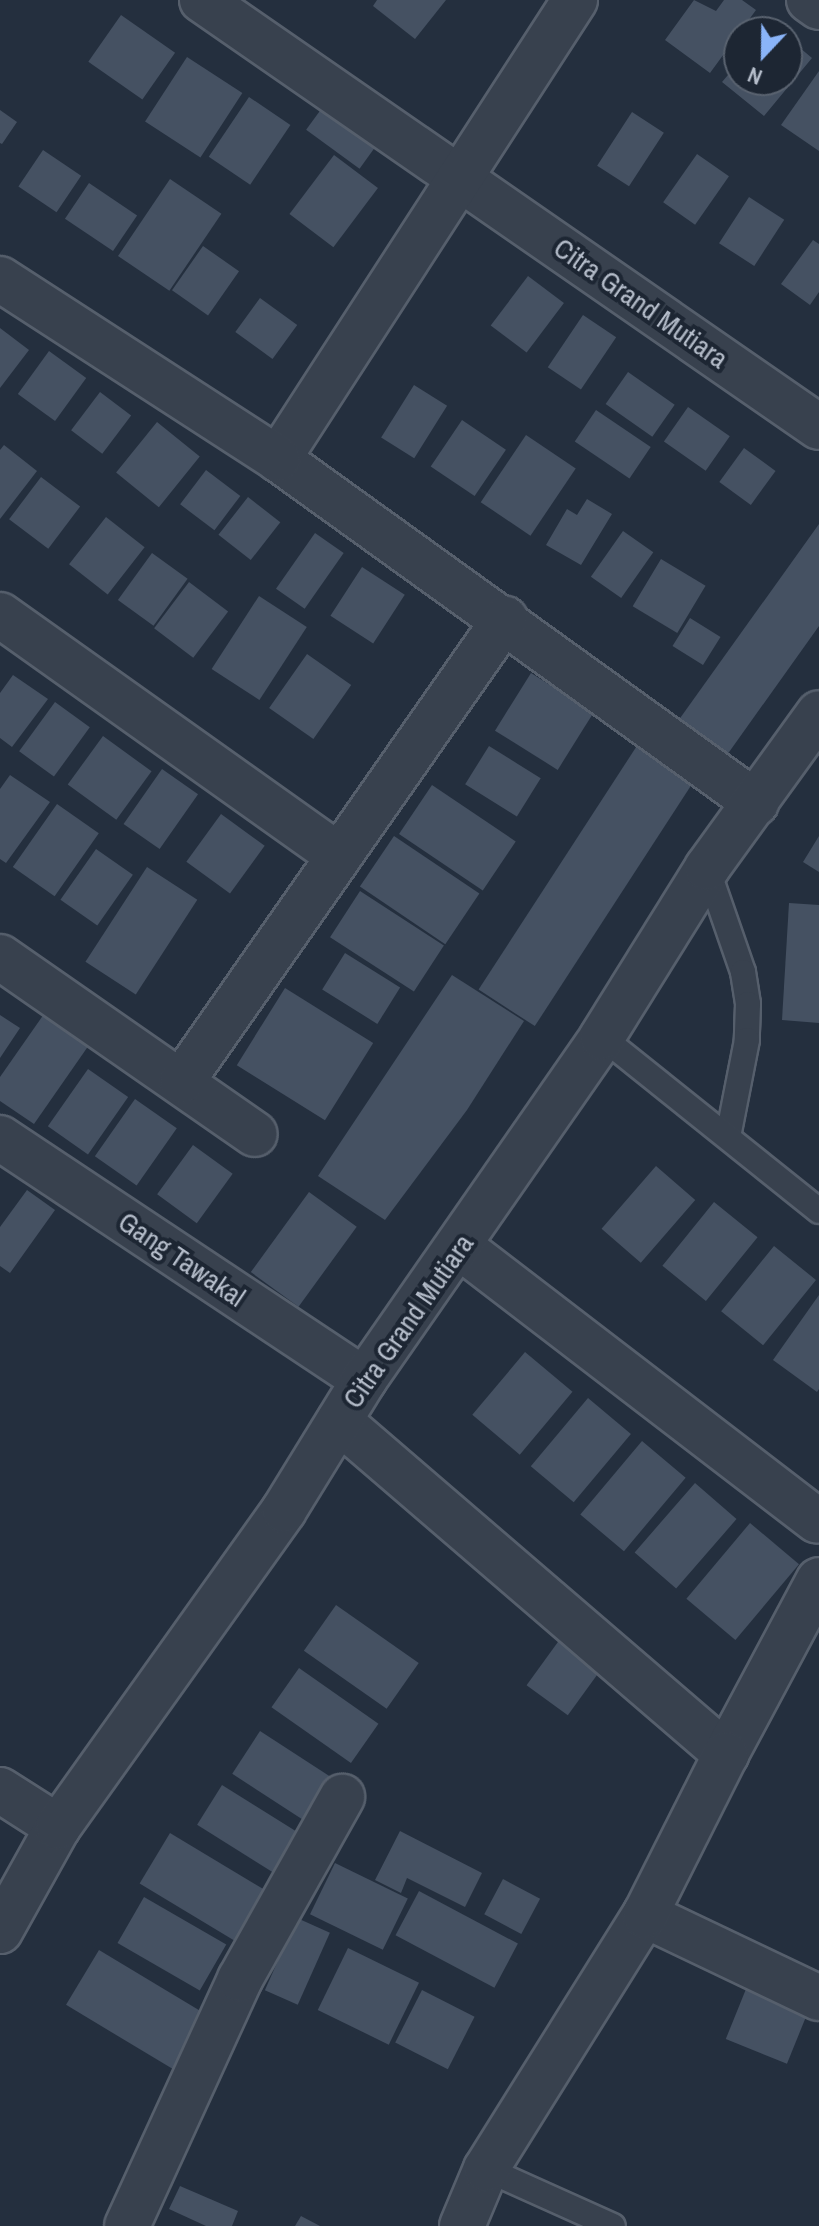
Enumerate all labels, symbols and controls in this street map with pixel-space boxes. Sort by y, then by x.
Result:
north arrow [723,16,803,96]
text: N [743,60,766,93]
street label: Citra Grand Mutiara [548,231,734,375]
street label: Gang Tawakal [112,1204,252,1314]
street label: Citra Grand Mutiara [336,1228,480,1414]

